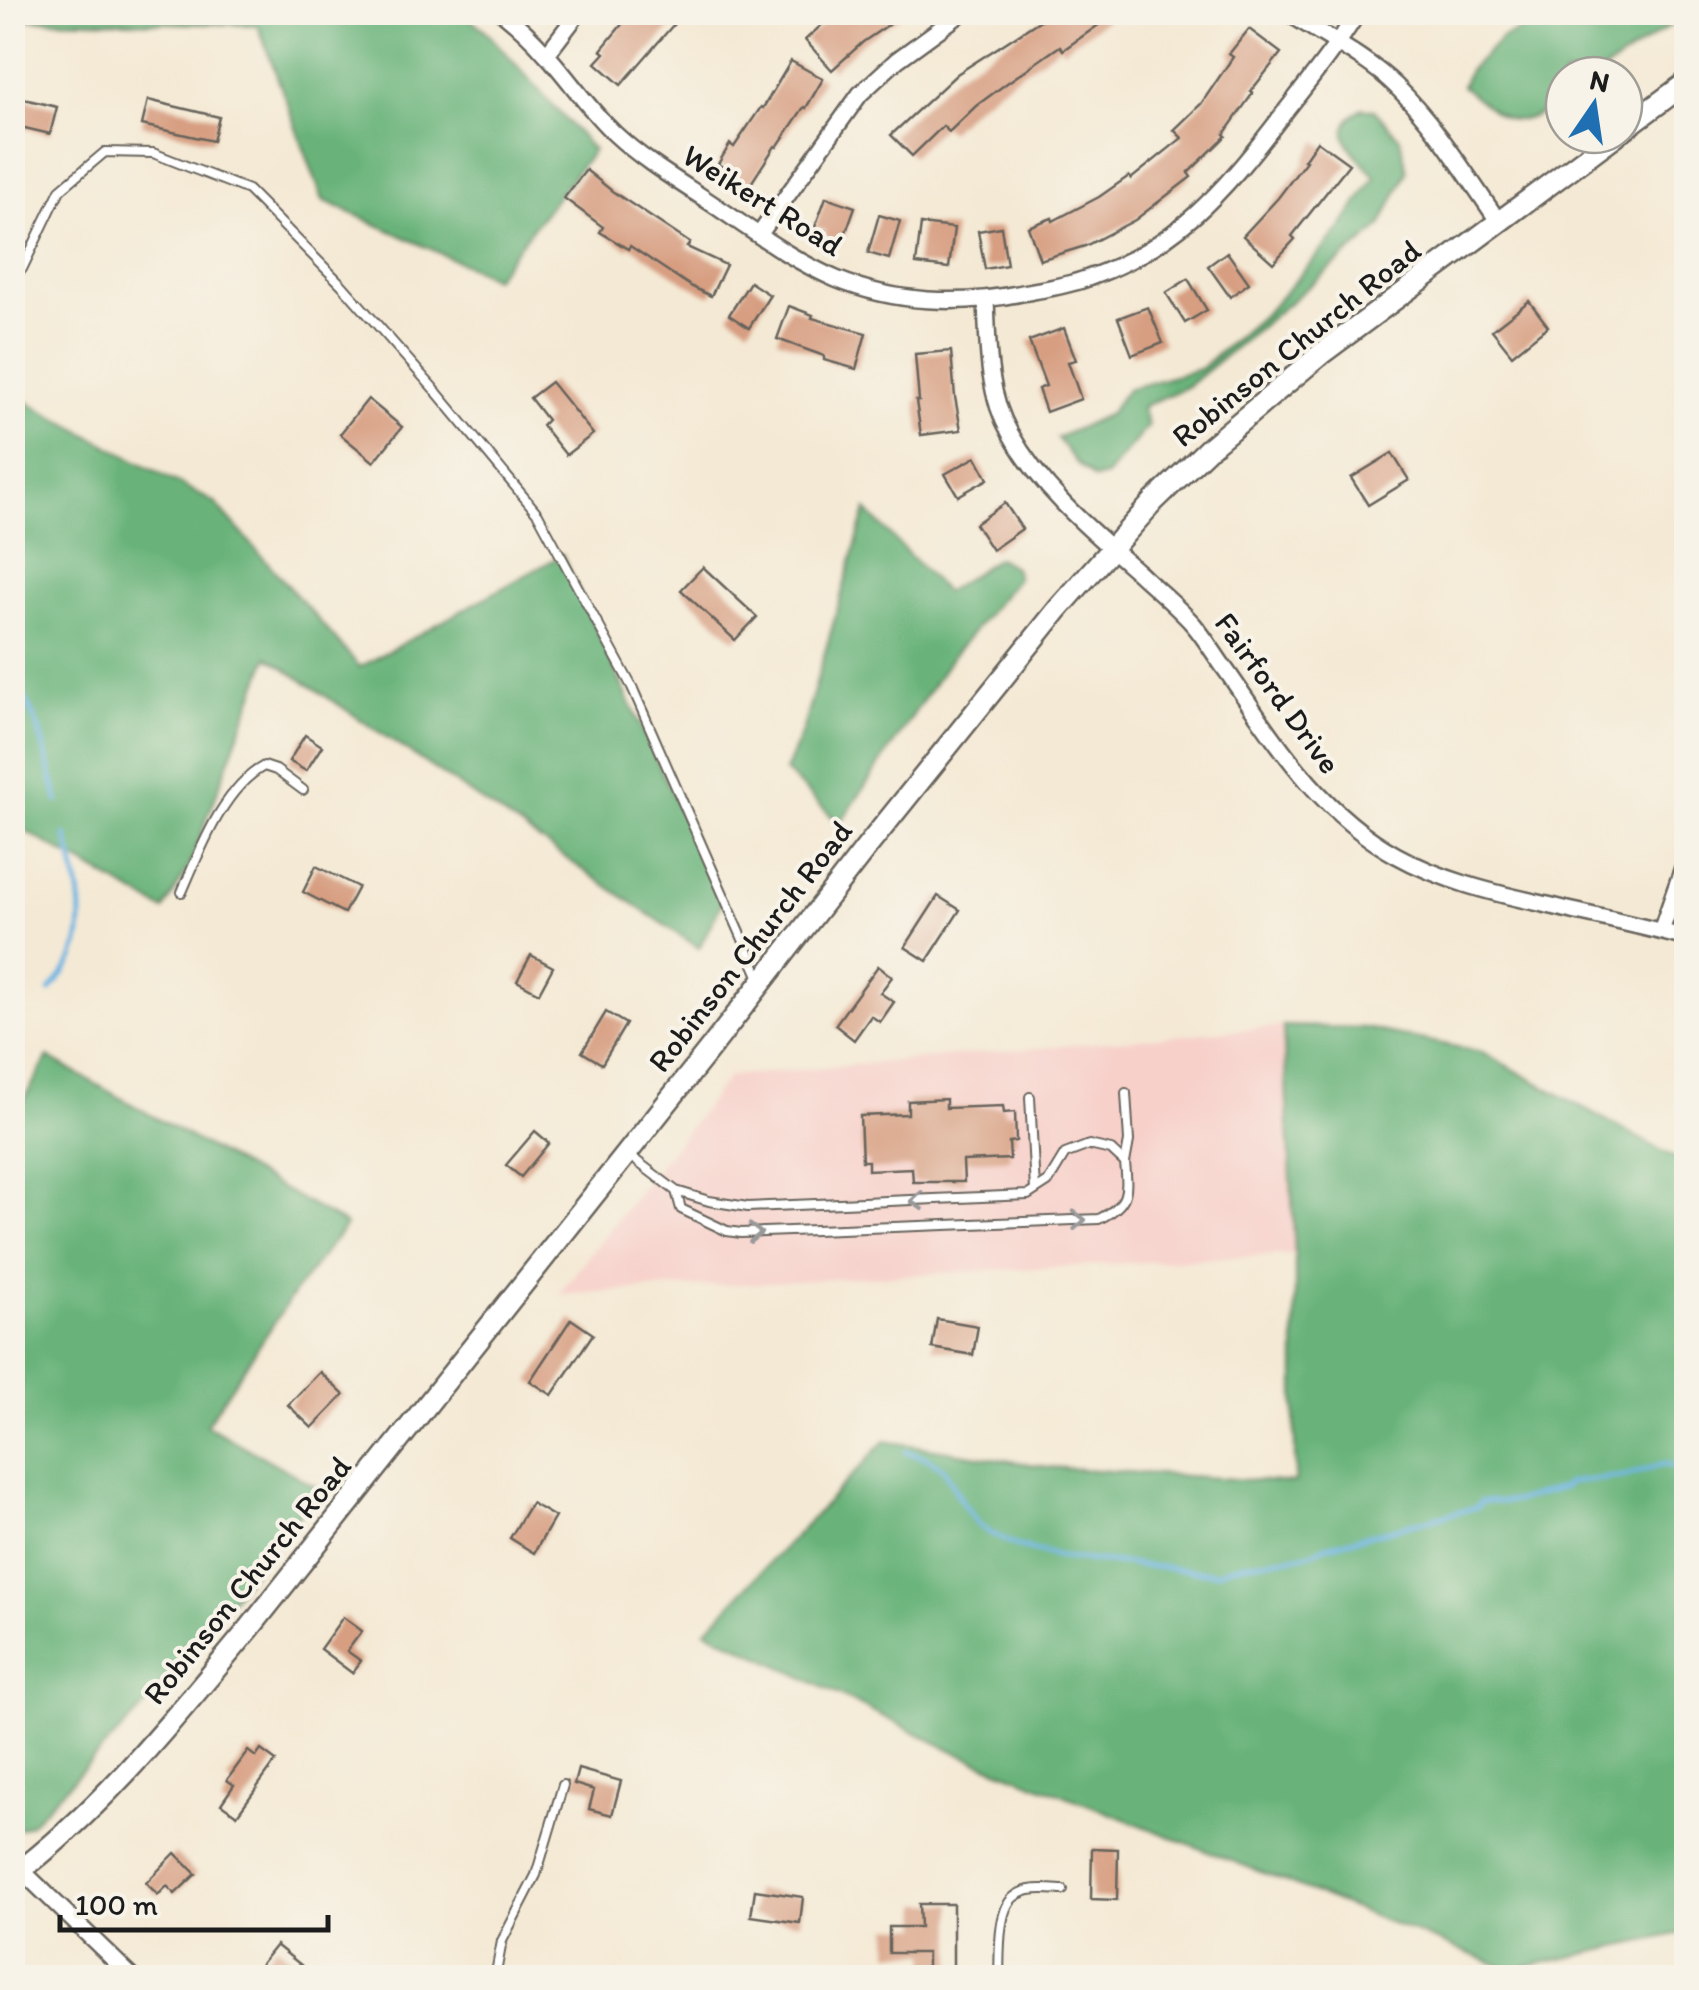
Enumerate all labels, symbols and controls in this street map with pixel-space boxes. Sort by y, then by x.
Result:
north arrow [1544,55,1644,155]
text: N [1587,62,1613,99]
street label: Weikert Road [676,136,850,264]
street label: Robinson Church Road [1164,231,1428,455]
street label: Fairford Drive [1207,605,1349,781]
street label: Robinson Church Road [640,813,860,1079]
one-way arrow [909,1190,925,1211]
one-way arrow [1072,1209,1088,1230]
one-way arrow [747,1222,763,1243]
street label: Robinson Church Road [135,1448,359,1712]
scale bar [60,1870,328,1932]
text: 100 m [75,1886,158,1923]

